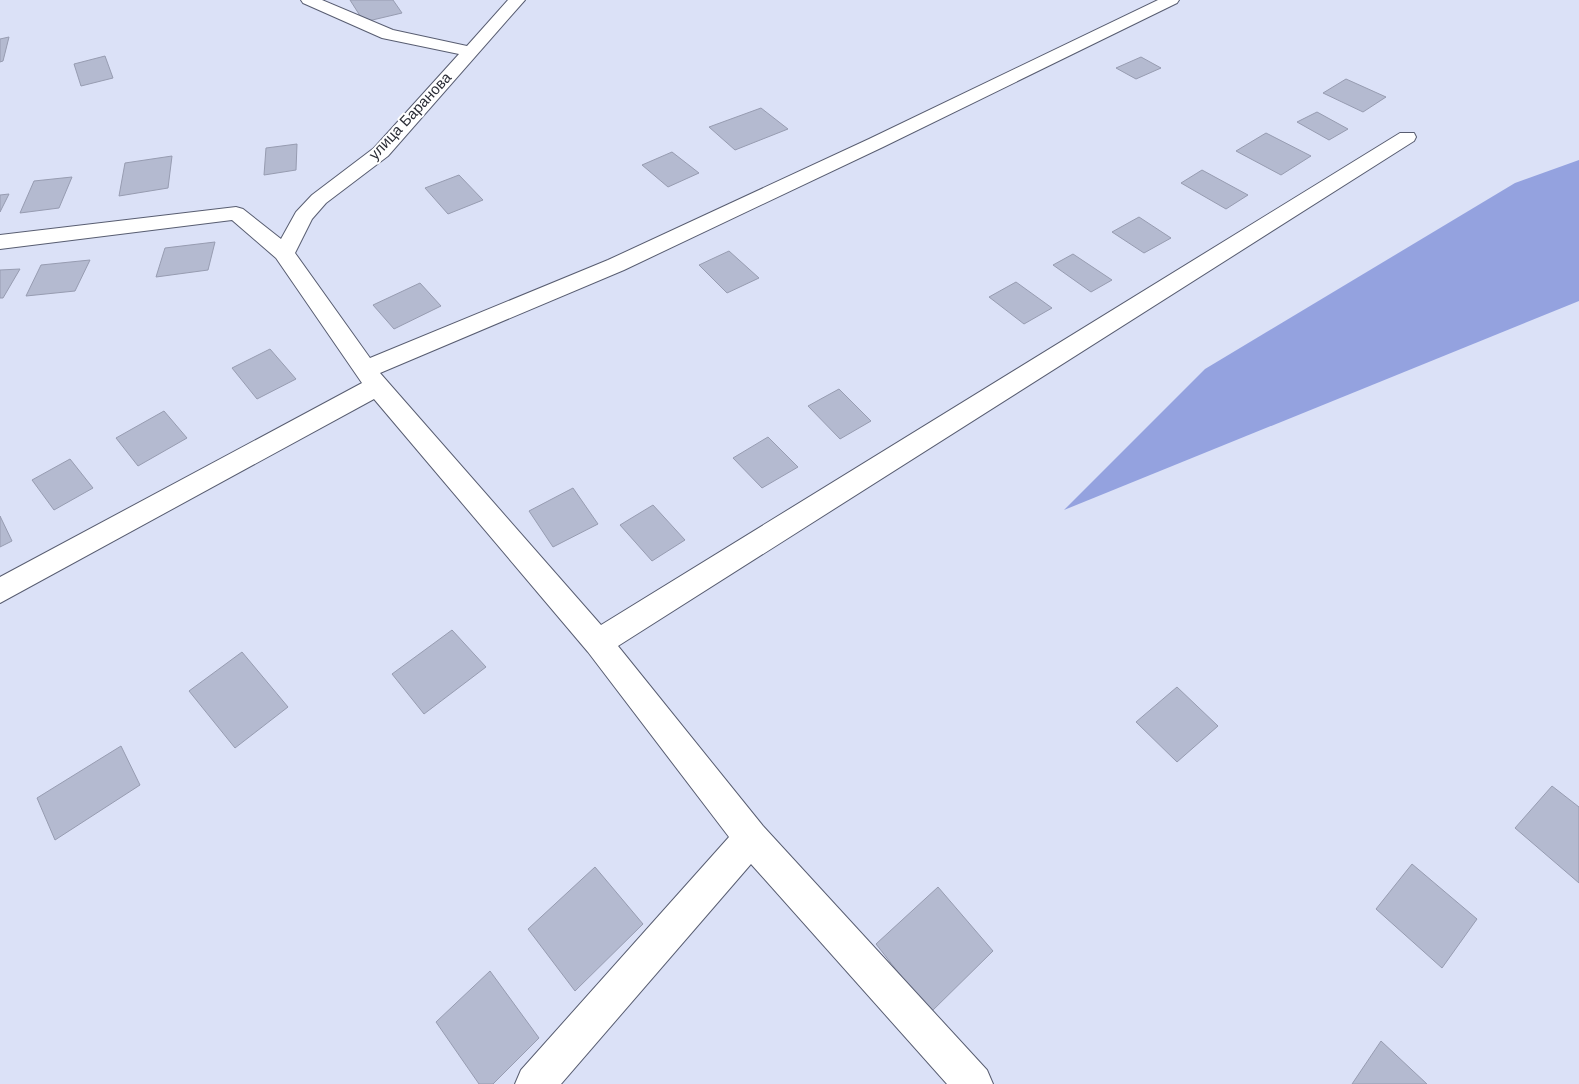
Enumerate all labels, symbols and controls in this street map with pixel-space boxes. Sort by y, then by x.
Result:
street label: улица Баранова [364,67,456,164]

